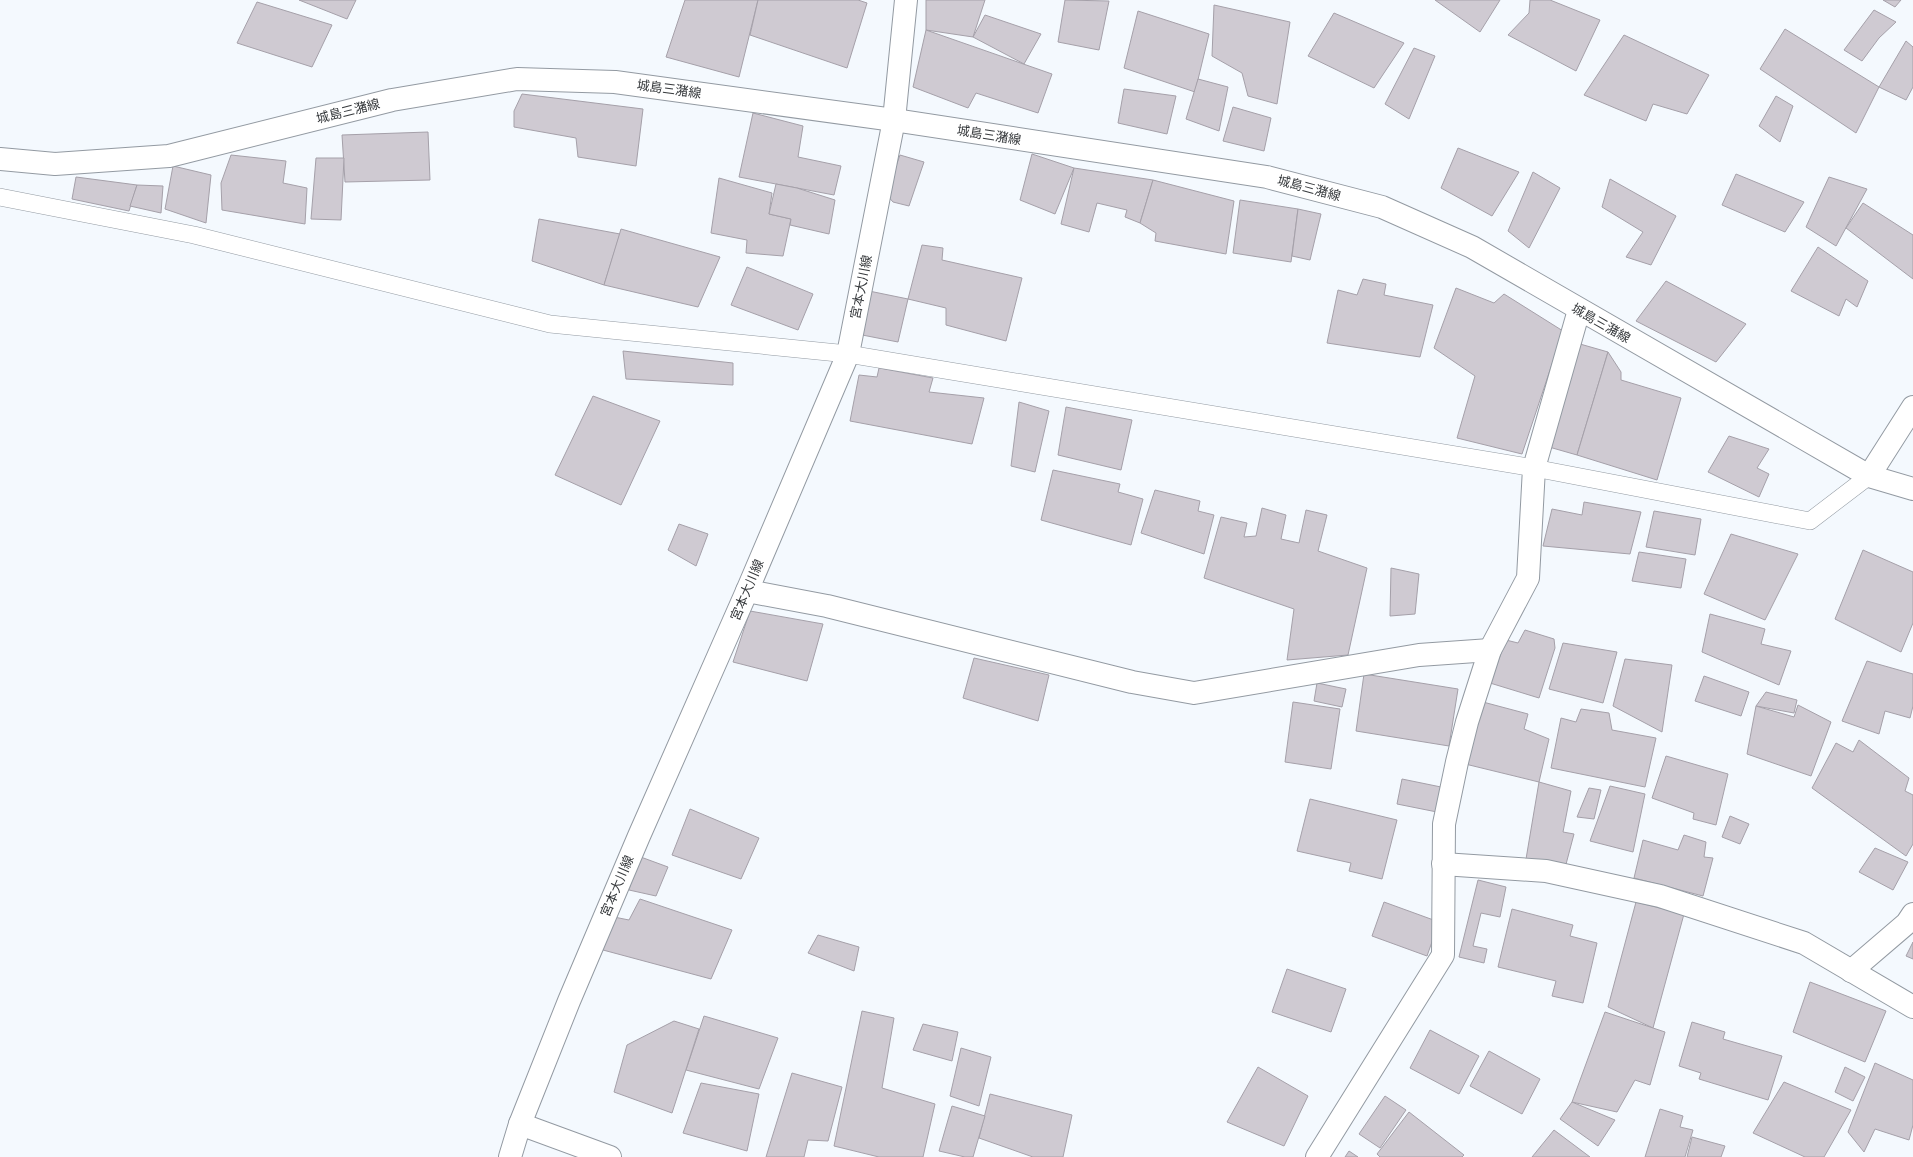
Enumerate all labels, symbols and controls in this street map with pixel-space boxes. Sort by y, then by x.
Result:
street label: 城島三潴線 [636,76,702,102]
street label: 城島三潴線 [314,95,382,127]
street label: 城島三潴線 [956,122,1022,148]
street label: 城島三潴線 [1275,171,1343,205]
street label: 宮本大川線 [846,253,876,321]
street label: 城島三潴線 [1569,299,1633,347]
street label: 宮本大川線 [726,557,768,623]
street label: 宮本大川線 [596,853,638,919]

